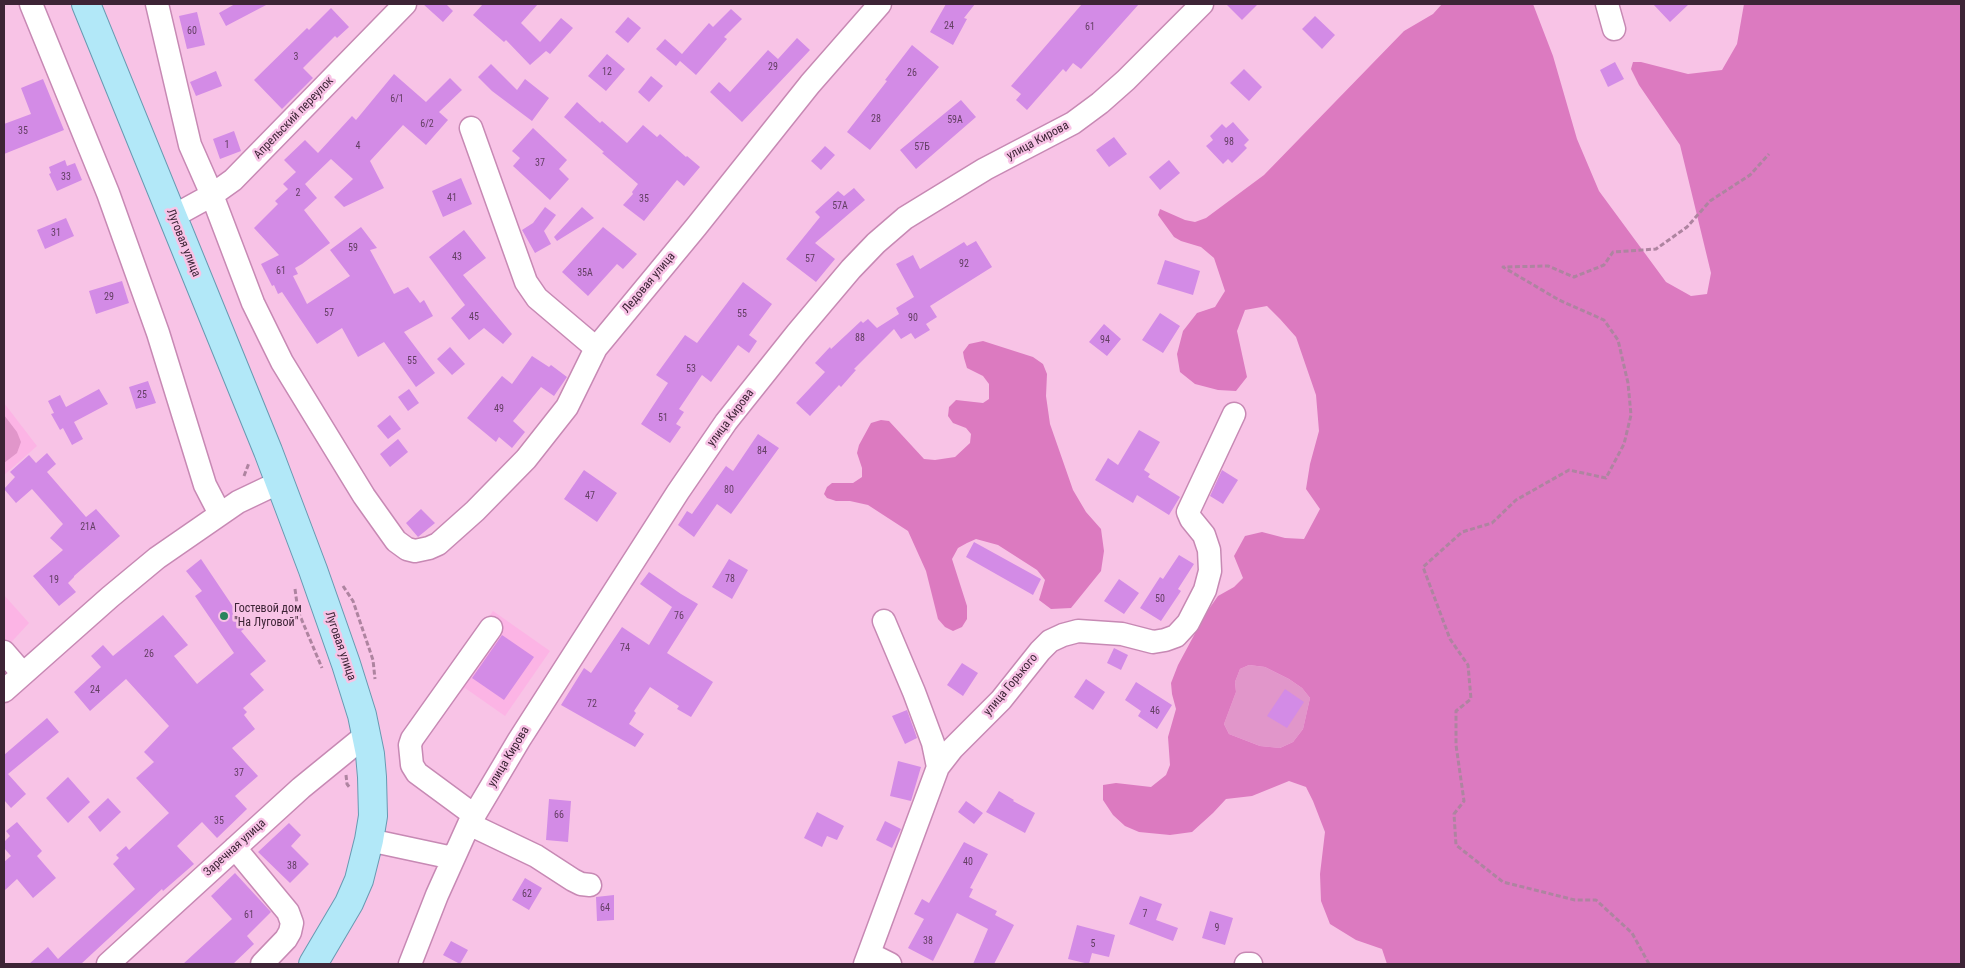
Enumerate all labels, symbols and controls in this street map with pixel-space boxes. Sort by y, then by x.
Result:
house number: 24 [944,20,954,32]
house number: 61 [1085,21,1095,33]
house number: 60 [187,25,197,37]
house number: 3 [294,51,298,63]
house number: 29 [768,61,778,73]
house number: 12 [602,66,612,78]
house number: 26 [907,67,917,79]
street label: Апрельский переулок [251,74,337,162]
house number: 6/1 [390,93,404,105]
house number: 28 [871,113,881,125]
house number: 59А [947,114,963,126]
house number: 6/2 [420,118,434,130]
street label: улица Кирова [1005,119,1071,163]
house number: 35 [18,125,28,137]
house number: 98 [1224,136,1234,148]
house number: 1 [225,139,229,151]
house number: 4 [356,140,360,152]
house number: 57Б [914,141,930,153]
house number: 37 [535,157,545,169]
house number: 33 [61,171,71,183]
house number: 2 [296,187,300,199]
house number: 41 [447,192,457,204]
house number: 35 [639,193,649,205]
house number: 57А [832,200,848,212]
street label: Луговая улица [163,207,203,279]
house number: 31 [51,227,61,239]
house number: 59 [348,242,358,254]
street label: Ледовая улица [619,250,679,316]
house number: 43 [452,251,462,263]
house number: 57 [805,253,815,265]
house number: 92 [959,258,969,270]
house number: 61 [276,265,286,277]
house number: 35А [577,267,593,279]
house number: 29 [104,291,114,303]
house number: 57 [324,307,334,319]
house number: 55 [737,308,747,320]
house number: 45 [469,311,479,323]
house number: 90 [908,312,918,324]
house number: 88 [855,332,865,344]
house number: 94 [1100,334,1110,346]
house number: 55 [407,355,417,367]
house number: 53 [686,363,696,375]
street label: улица Кирова [705,386,757,450]
house number: 25 [137,389,147,401]
house number: 49 [494,403,504,415]
house number: 51 [658,412,668,424]
house number: 84 [757,445,767,457]
house number: 80 [724,484,734,496]
house number: 47 [585,490,595,502]
house number: 21А [80,521,96,533]
house number: 78 [725,573,735,585]
house number: 19 [49,574,59,586]
house number: 50 [1155,593,1165,605]
place label: Гостевой дом "На Луговой" [234,602,302,630]
marker: Гостевой дом "На Луговой" [218,610,230,622]
street label: Луговая улица [321,610,359,682]
house number: 76 [674,610,684,622]
house number: 74 [620,642,630,654]
house number: 26 [144,648,154,660]
street label: улица Горького [981,651,1041,719]
house number: 24 [90,684,100,696]
house number: 72 [587,698,597,710]
house number: 46 [1150,705,1160,717]
street label: улица Кирова [485,724,533,790]
house number: 37 [234,767,244,779]
house number: 66 [554,809,564,821]
house number: 35 [214,815,224,827]
street label: Заречная улица [201,816,269,880]
house number: 40 [963,856,973,868]
house number: 38 [287,860,297,872]
house number: 62 [522,888,532,900]
house number: 64 [600,902,610,914]
house number: 7 [1143,908,1147,920]
house number: 61 [244,909,254,921]
house number: 9 [1215,922,1219,934]
house number: 38 [923,935,933,947]
house number: 5 [1091,938,1095,950]

